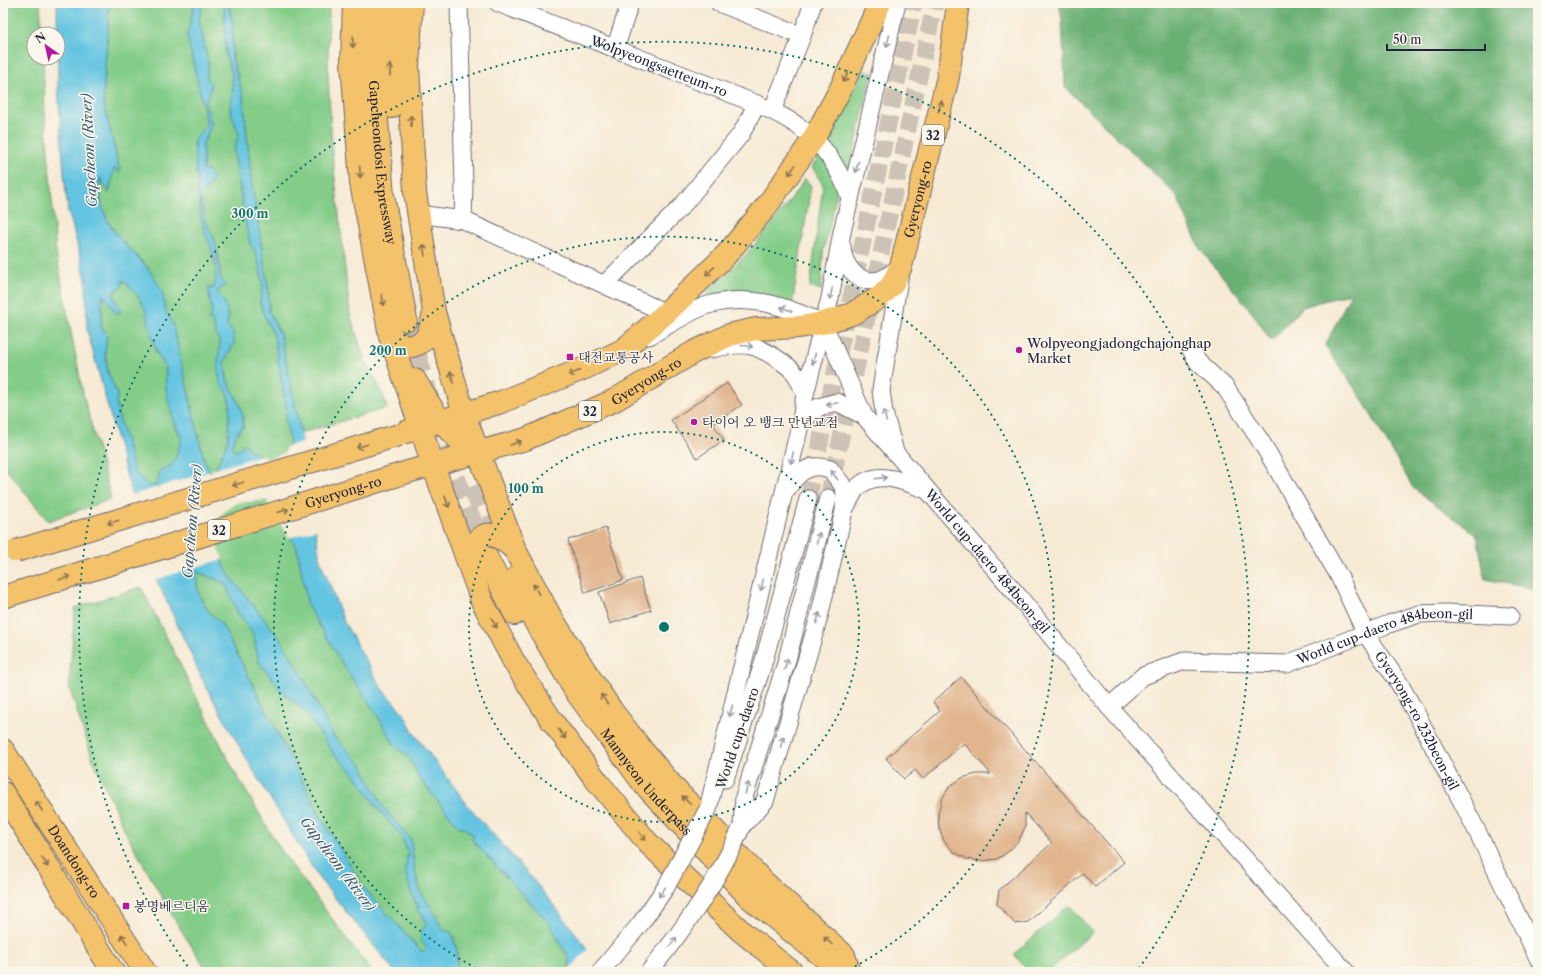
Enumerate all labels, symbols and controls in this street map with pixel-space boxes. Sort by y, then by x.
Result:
north arrow [26,26,66,66]
scale bar [1387,26,1485,52]
text: N [33,29,49,46]
street label: Wolpyeongsaetteum-ro [588,32,730,100]
text: 50 m [1393,32,1422,47]
one-way arrow [883,34,891,47]
one-way arrow [349,35,357,48]
one-way arrow [386,64,393,77]
one-way arrow [842,70,850,82]
street label: Gapcheondosi Expressway [366,80,400,247]
water label: Gapcheon (River) [77,92,101,208]
one-way arrow [937,100,945,113]
one-way arrow [408,115,415,128]
road number: 32 [922,125,944,145]
street label: Gyeryong-ro [900,159,935,239]
one-way arrow [853,160,860,173]
one-way arrow [788,164,796,175]
one-way arrow [357,165,364,178]
text: 300 m [231,206,269,221]
one-way arrow [420,244,428,257]
one-way arrow [705,266,715,276]
one-way arrow [826,288,834,301]
one-way arrow [379,293,387,306]
one-way arrow [781,304,793,312]
place label: Wolpyeongjadongchajonghap Market [1026,335,1211,366]
text: 200 m [369,343,407,358]
one-way arrow [740,343,753,350]
marker: Wolpyeongjadongchajonghap Market [1014,345,1024,355]
place label: 대전교통공사 [578,349,654,365]
marker: 대전교통공사 [565,352,575,362]
one-way arrow [810,352,817,365]
street label: Gyeryong-ro [608,354,684,408]
one-way arrow [568,369,580,377]
one-way arrow [448,370,455,383]
one-way arrow [826,400,839,408]
road number: 32 [579,401,601,421]
one-way arrow [881,410,889,423]
place label: 타이어 오 뱅크 만년교점 [702,414,838,430]
marker: 타이어 오 뱅크 만년교점 [689,417,699,427]
one-way arrow [509,438,521,446]
one-way arrow [356,443,369,450]
one-way arrow [788,452,796,465]
water label: Gapcheon (River) [178,463,206,579]
one-way arrow [830,469,839,480]
street label: Gyeryong-ro [303,473,383,511]
one-way arrow [874,474,887,482]
one-way arrow [231,481,244,488]
text: 100 m [508,481,544,496]
street label: World cup-daero 484beon-gil [921,485,1053,636]
one-way arrow [443,496,451,508]
one-way arrow [277,507,290,514]
one-way arrow [107,519,120,526]
road number: 32 [208,520,230,540]
one-way arrow [815,531,822,544]
one-way arrow [59,574,72,581]
one-way arrow [757,578,765,591]
one-way arrow [531,583,539,595]
street label: World cup-daero 484beon-gil [1294,605,1474,668]
one-way arrow [815,611,823,624]
one-way arrow [490,617,498,629]
centre of rings [657,620,671,634]
street label: Gyeryong-ro 232beon-gil [1372,648,1462,793]
one-way arrow [783,657,790,670]
street label: World cup-daero [712,685,762,792]
one-way arrow [600,694,608,705]
one-way arrow [727,704,735,717]
street label: Mannyeon Underpass [597,725,696,839]
one-way arrow [557,728,566,739]
one-way arrow [779,736,786,749]
one-way arrow [744,781,751,794]
one-way arrow [681,795,691,805]
one-way arrow [34,800,42,812]
water label: Gapcheon (River) [296,813,380,915]
street label: Doandong-ro [45,822,103,901]
one-way arrow [638,830,647,841]
one-way arrow [42,856,50,868]
one-way arrow [658,886,666,897]
place label: 봉명베르디움 [134,898,210,914]
marker: 봉명베르디움 [121,901,131,911]
one-way arrow [120,934,128,945]
one-way arrow [669,936,678,947]
one-way arrow [823,936,833,946]

